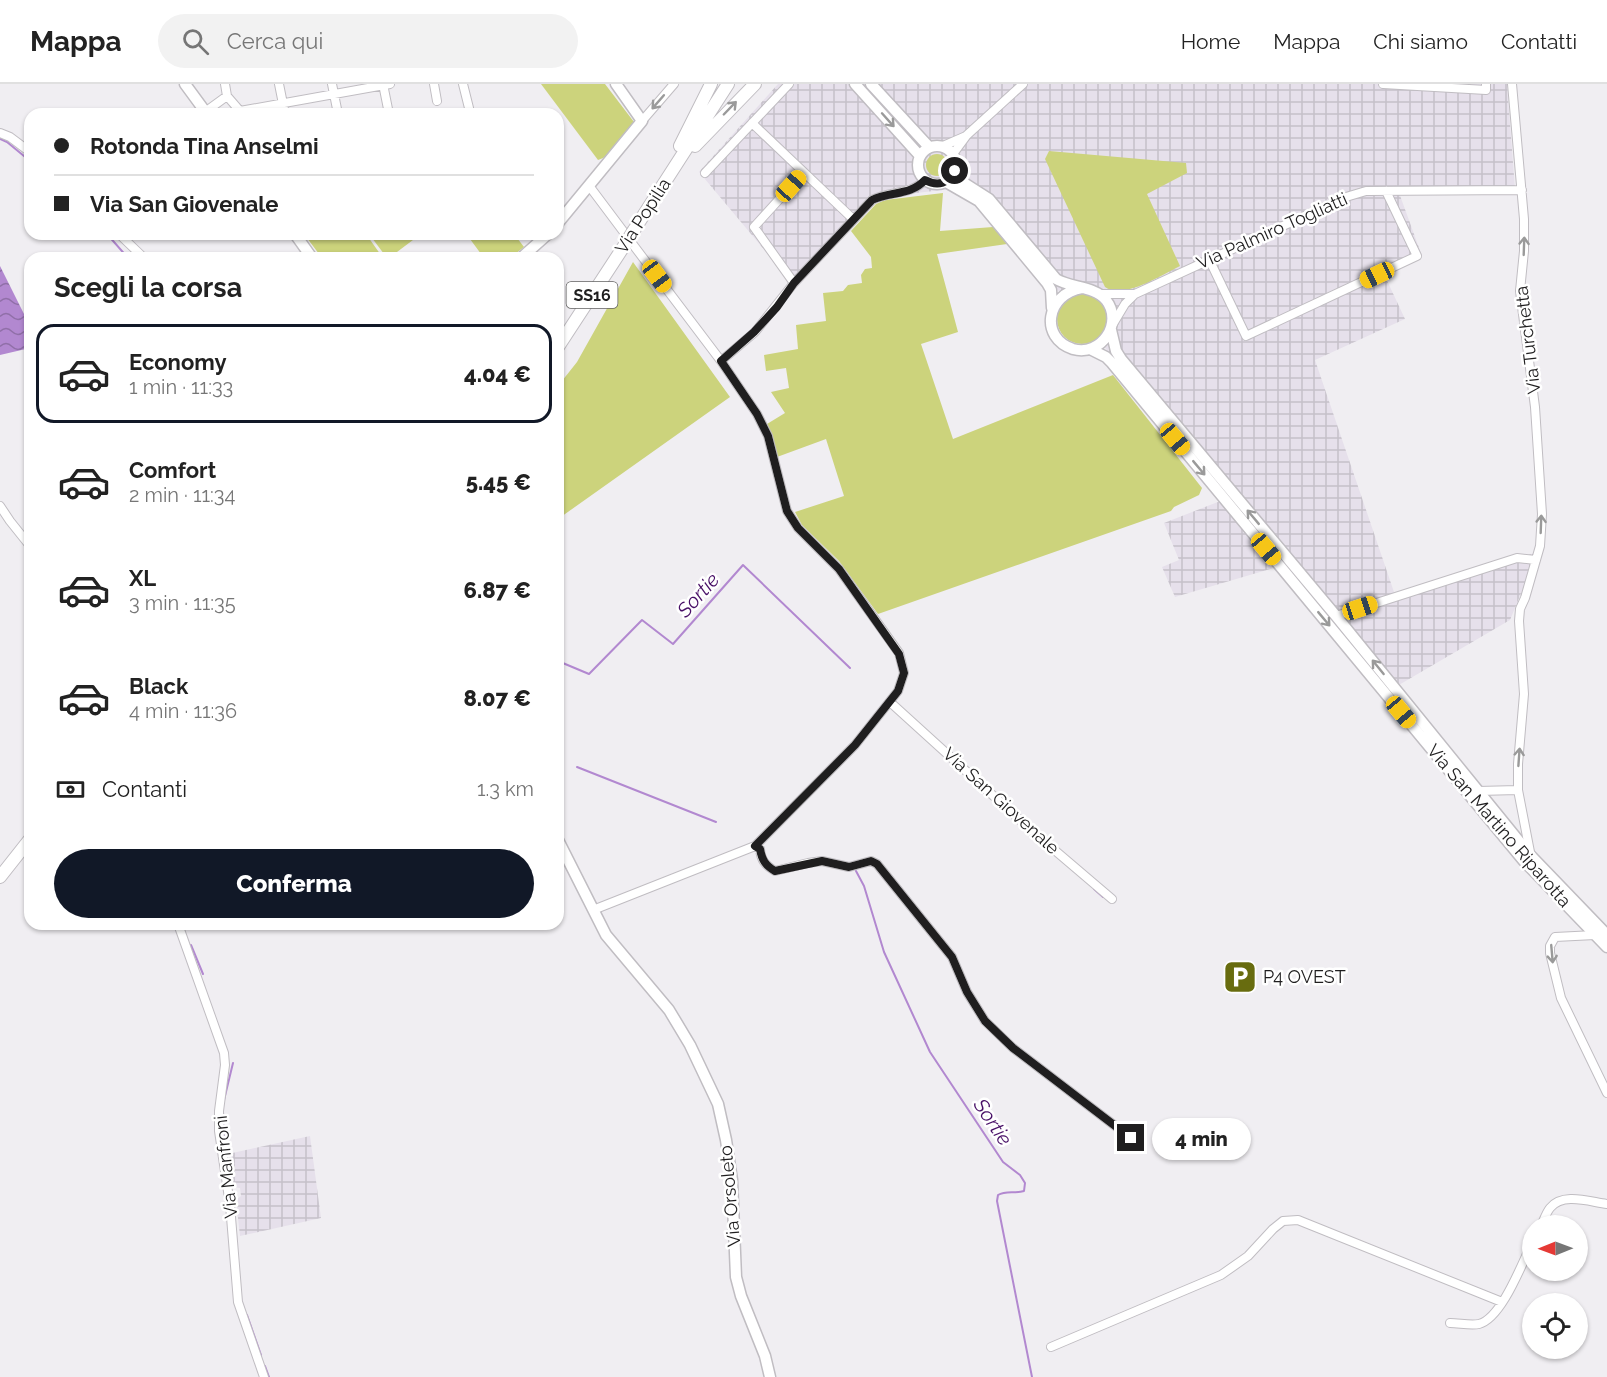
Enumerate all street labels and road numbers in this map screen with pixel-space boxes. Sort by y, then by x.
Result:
street label: Via Popilia [610,174,675,257]
street label: Via Palmiro Togliatti [1193,188,1350,273]
road number: SS16 [566,282,618,308]
street label: Via Turchetta [1510,285,1545,395]
street label: Via San Martino Riparotta [1423,740,1576,911]
street label: Via San Giovenale [939,743,1064,859]
street label: Via Manfroni [210,1114,241,1220]
street label: Via Orsoleto [715,1144,744,1248]

